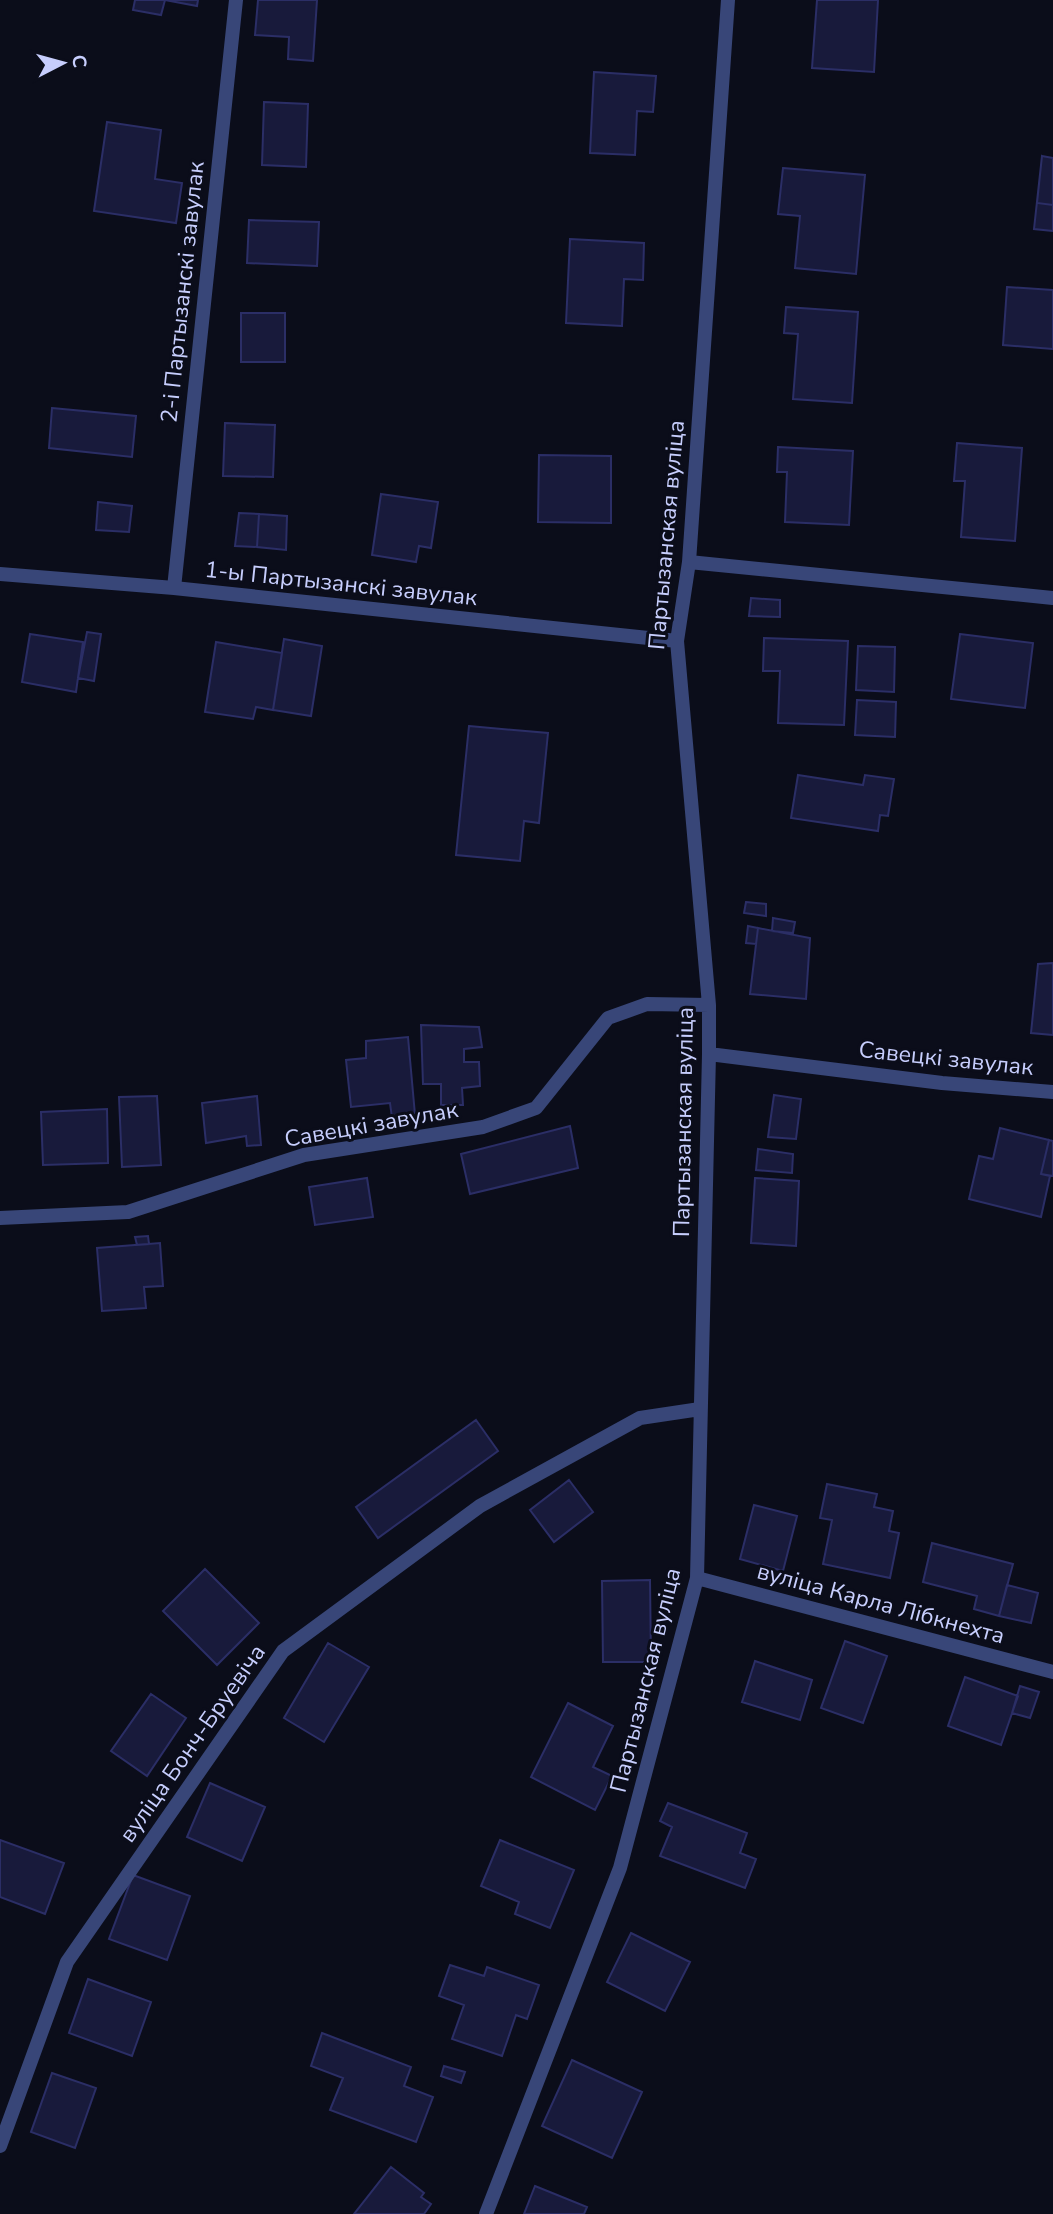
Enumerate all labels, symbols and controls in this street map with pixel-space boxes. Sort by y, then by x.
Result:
north arrow [28,28,98,98]
text: С [65,54,93,69]
street label: 2-і Партызанскі завулак [153,159,212,424]
street label: Партызанская вуліца [641,419,692,651]
street label: 1-ы Партызанскі завулак [203,554,480,613]
street label: Партызанская вуліца [666,1007,701,1237]
street label: Савецкі завулак [857,1034,1036,1083]
street label: Савецкі завулак [282,1094,461,1155]
street label: вуліца Карла Лібкнехта [754,1555,1008,1651]
street label: Партызанская вуліца [603,1565,688,1796]
street label: вуліца Бонч-Бруевіча [112,1638,273,1849]

